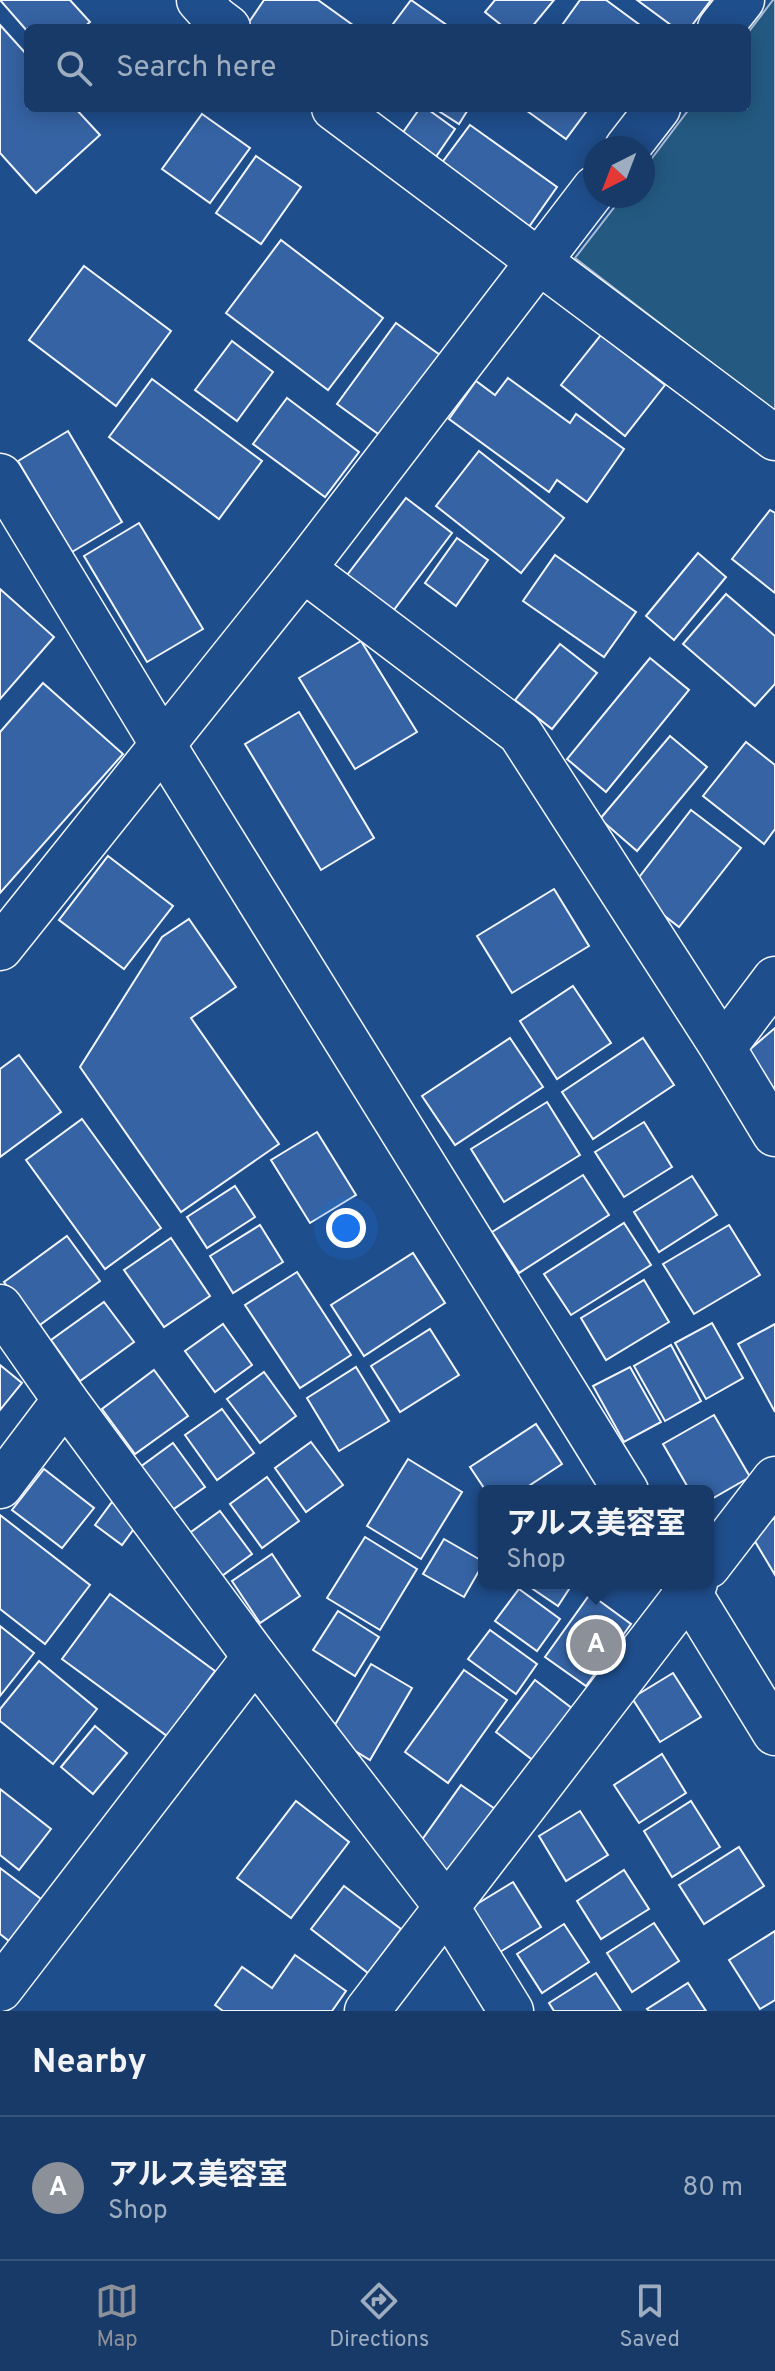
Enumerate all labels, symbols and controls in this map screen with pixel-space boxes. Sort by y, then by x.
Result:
search box [24,24,751,112]
icon: search [52,46,96,90]
text: Search here [116,50,276,87]
north arrow [583,136,655,208]
your location [326,1208,366,1248]
popup [478,1485,714,1589]
text: アルス美容室 [506,1507,686,1544]
text: Shop [506,1544,566,1577]
pin: A [570,1615,622,1675]
text: Nearby [32,2042,147,2085]
text: アルス美容室 [108,2158,288,2195]
text: A [49,2172,67,2205]
text: 80 m [683,2172,743,2205]
text: Shop [108,2195,168,2228]
tab: Map [95,2279,139,2354]
tab: Directions [329,2279,429,2354]
tab: Saved [619,2279,680,2354]

